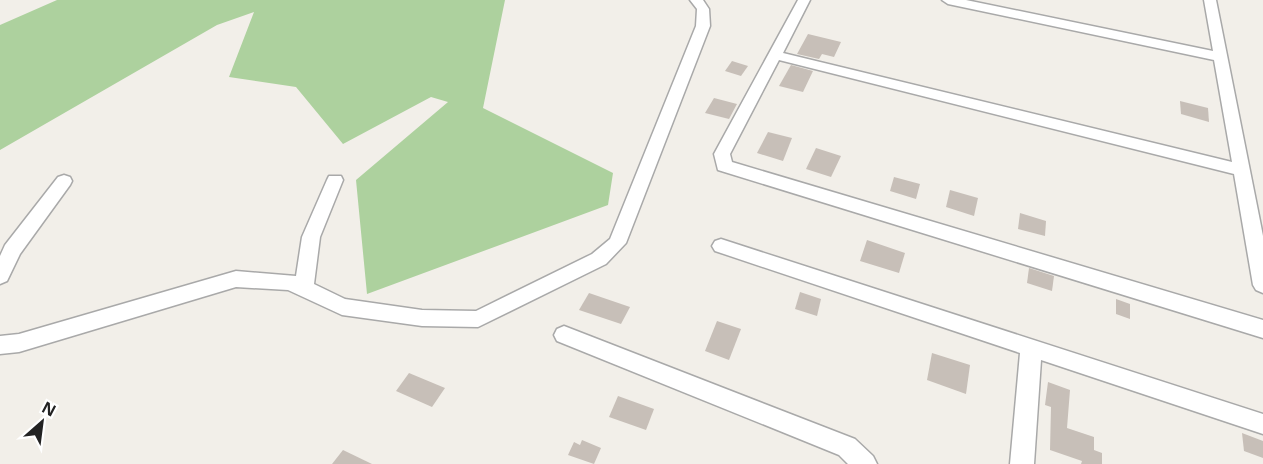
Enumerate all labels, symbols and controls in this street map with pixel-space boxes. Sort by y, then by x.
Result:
north arrow [12,392,72,452]
text: N [38,396,60,422]

